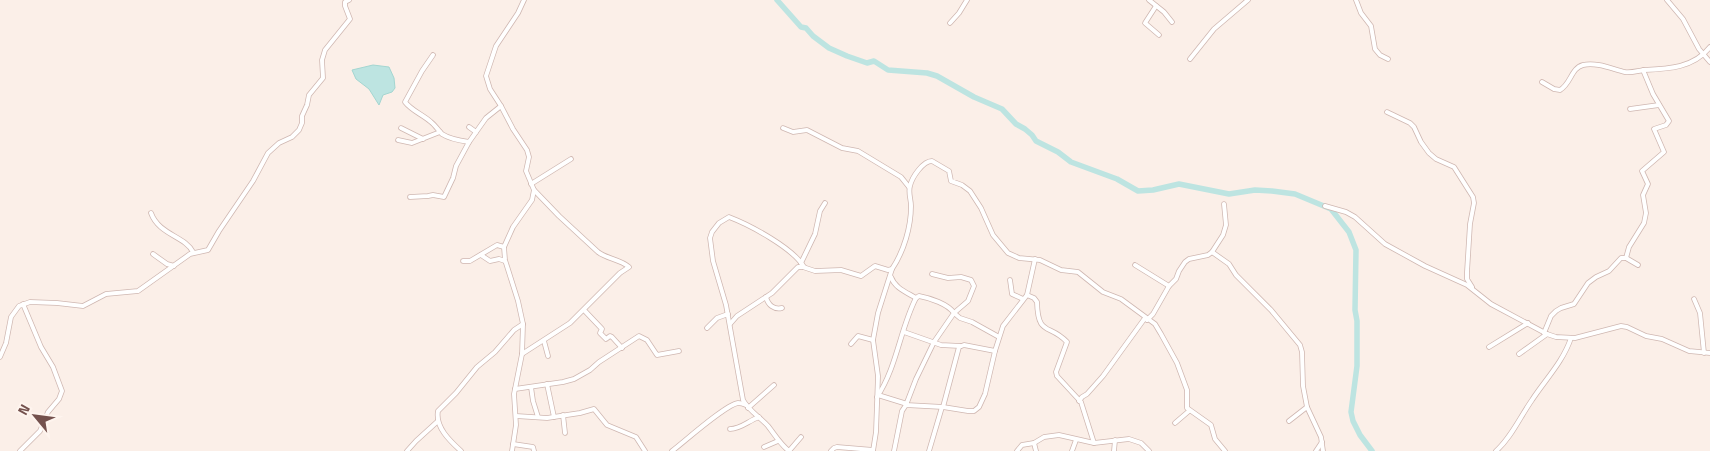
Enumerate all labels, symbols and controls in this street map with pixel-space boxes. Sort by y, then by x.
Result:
north arrow [10,391,60,441]
text: N [12,400,35,419]

